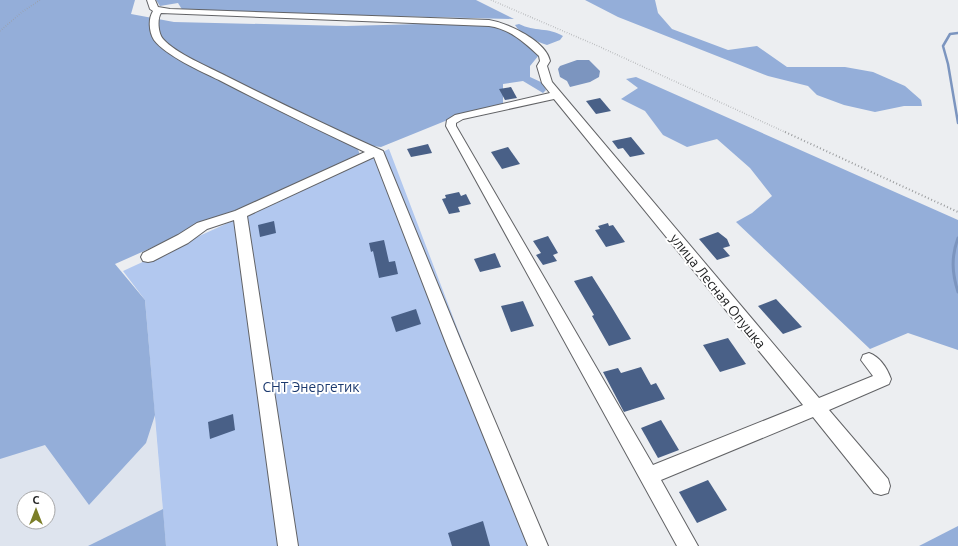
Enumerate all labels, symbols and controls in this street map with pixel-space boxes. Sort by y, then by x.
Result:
street label: улица Лесная Опушка [667,230,769,352]
park label: СНТ Энергетик [262,379,360,395]
north arrow [16,490,56,530]
text: С [32,494,40,506]

